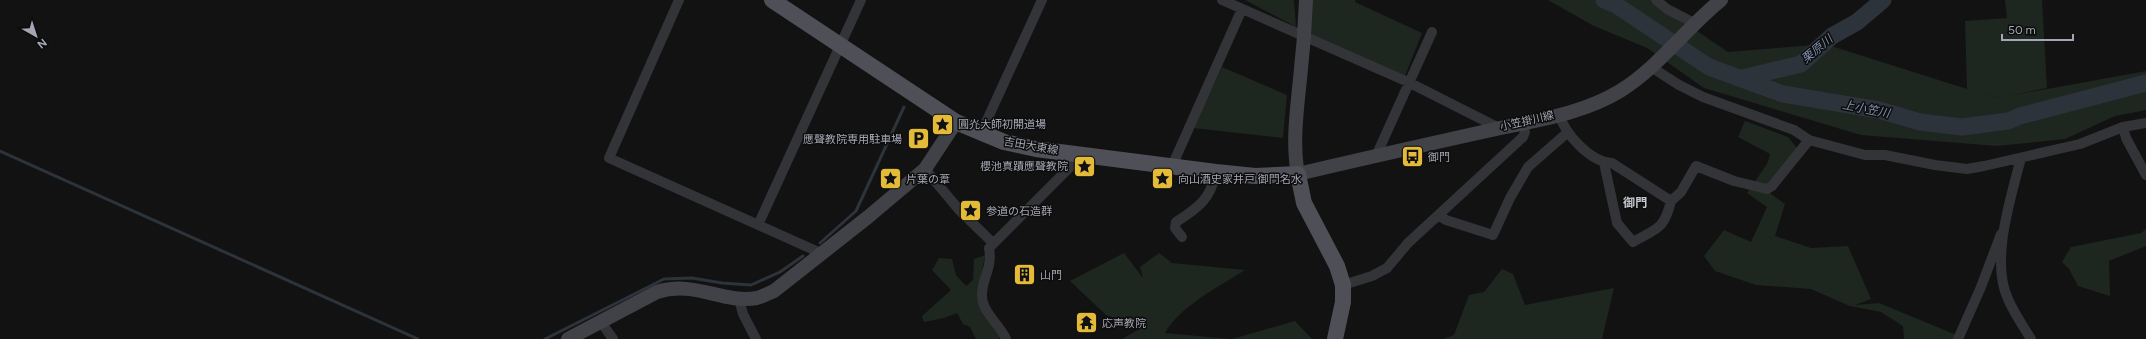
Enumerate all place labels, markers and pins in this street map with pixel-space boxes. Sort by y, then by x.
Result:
place icon: 圓灮大師初開道場 [929,111,955,137]
place label: 圓灮大師初開道場 [958,118,1046,131]
parking icon: 應聲教院専用駐車場 [905,126,931,152]
place label: 應聲教院専用駐車場 [803,133,902,146]
bus stop icon: 御門 [1399,144,1425,170]
place label: 御門 [1427,151,1450,164]
place icon: 櫻池真蹟應聲教院 [1071,153,1097,179]
place label: 櫻池真蹟應聲教院 [980,160,1068,173]
place icon: 片葉の葦 [878,166,904,192]
place icon: 向山酒史家井戸 御門名水 [1150,166,1176,192]
place label: 片葉の葦 [906,173,950,186]
place label: 向山酒史家井戸 御門名水 [1178,173,1302,186]
place icon: 参道の石造群 [957,198,983,224]
place label: 参道の石造群 [986,205,1052,218]
building icon: 山門 [1012,262,1038,288]
place label: 山門 [1040,269,1062,282]
temple icon: 応声教院 [1074,310,1100,336]
place label: 応声教院 [1102,317,1146,330]

